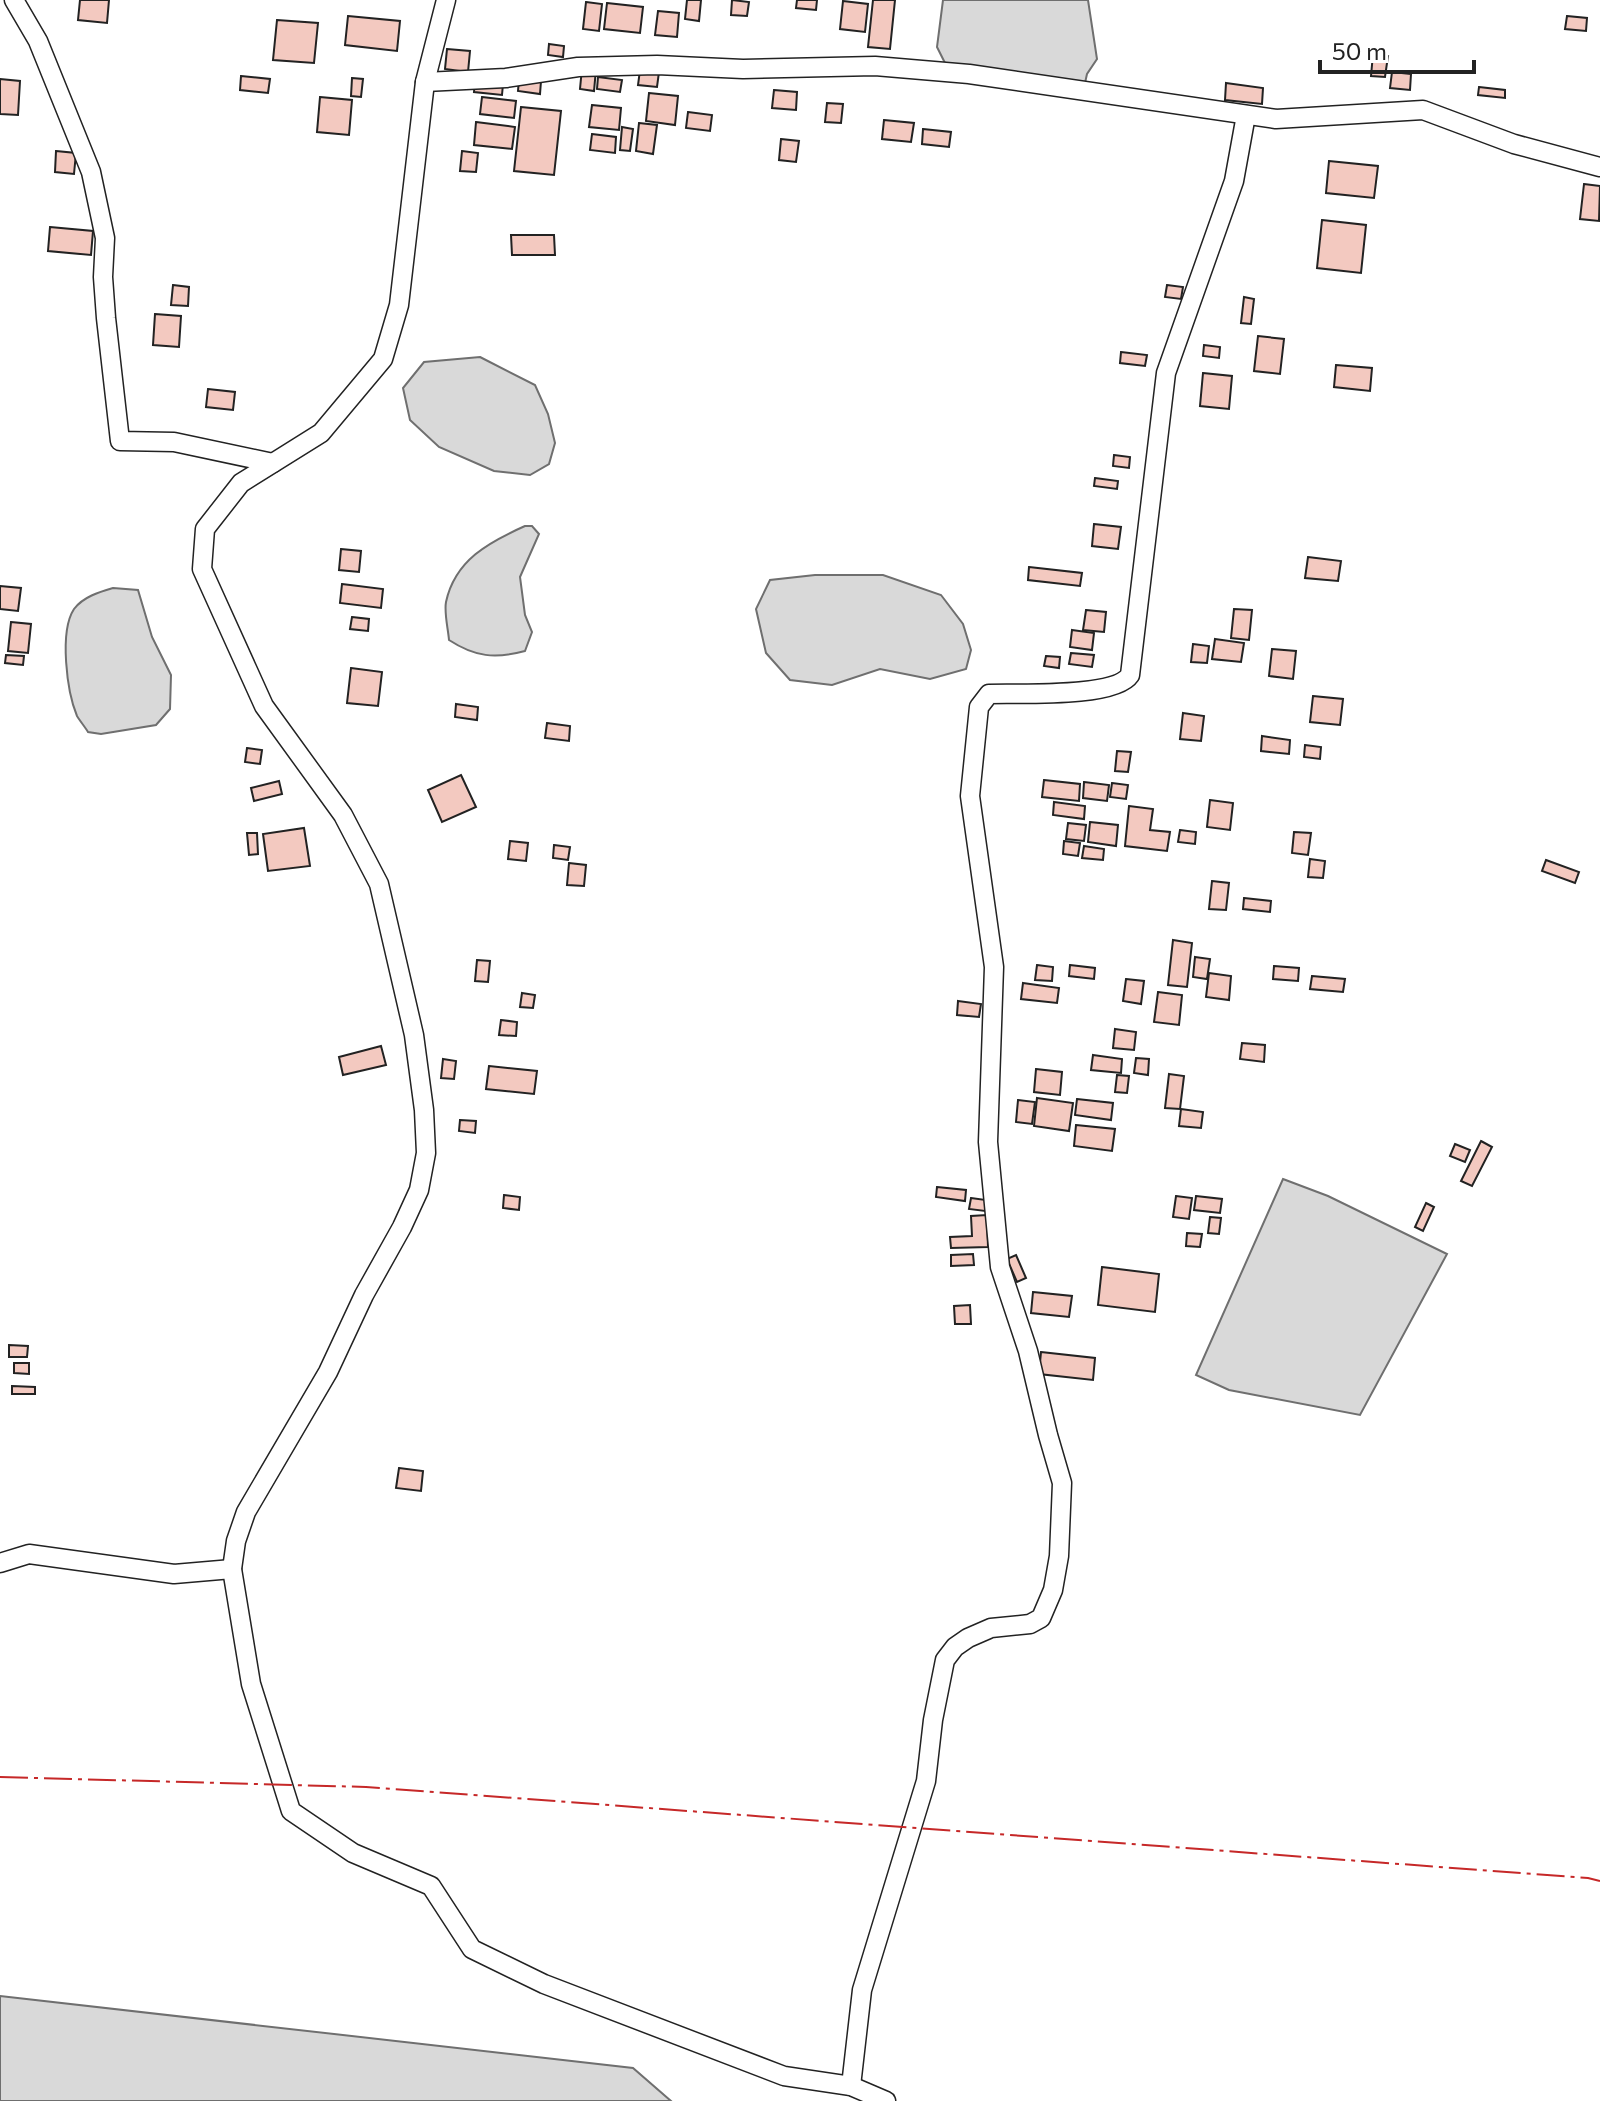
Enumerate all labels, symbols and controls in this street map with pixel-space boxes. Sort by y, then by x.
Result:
scale bar [1320,24,1474,74]
text: 50 m [1332,36,1387,65]

